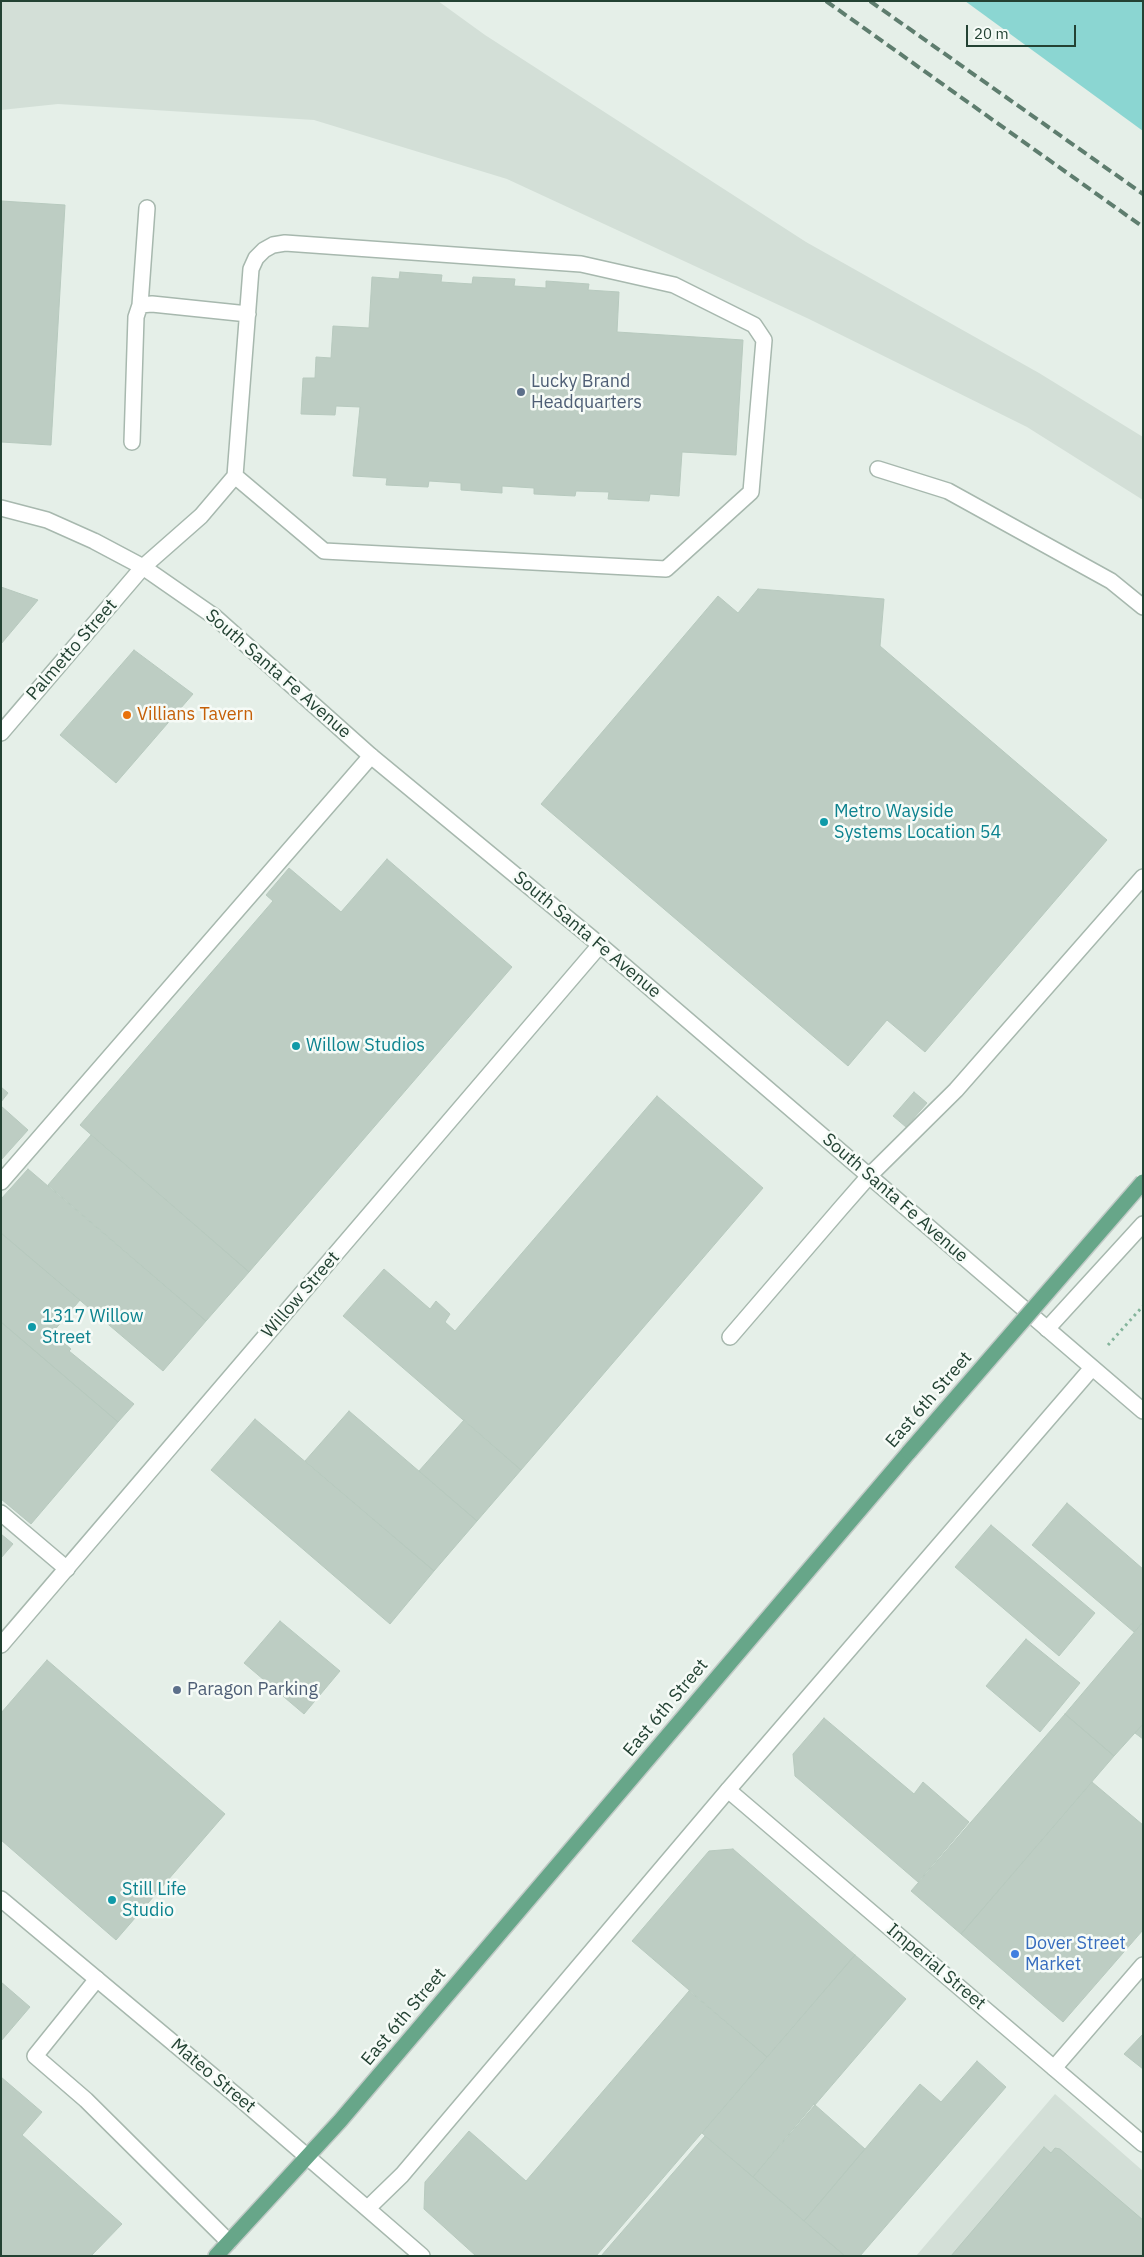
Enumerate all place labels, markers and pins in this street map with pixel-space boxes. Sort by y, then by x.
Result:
place label: Lucky Brand Headquarters [531,371,642,414]
marker: Lucky Brand Headquarters [515,386,527,398]
place label: Villians Tavern [137,704,253,726]
marker: Villians Tavern [121,709,133,721]
place label: Metro Wayside Systems Location 54 [834,801,1001,844]
marker: Metro Wayside Systems Location 54 [818,816,830,828]
place label: Willow Studios [306,1035,425,1057]
marker: Willow Studios [290,1040,302,1052]
place label: 1317 Willow Street [42,1306,144,1348]
marker: 1317 Willow Street [26,1321,38,1333]
place label: Paragon Parking [187,1679,318,1701]
marker: Paragon Parking [171,1684,183,1696]
place label: Still Life Studio [122,1879,186,1922]
marker: Still Life Studio [106,1894,118,1906]
place label: Dover Street Market [1025,1933,1126,1976]
marker: Dover Street Market [1009,1948,1021,1960]

